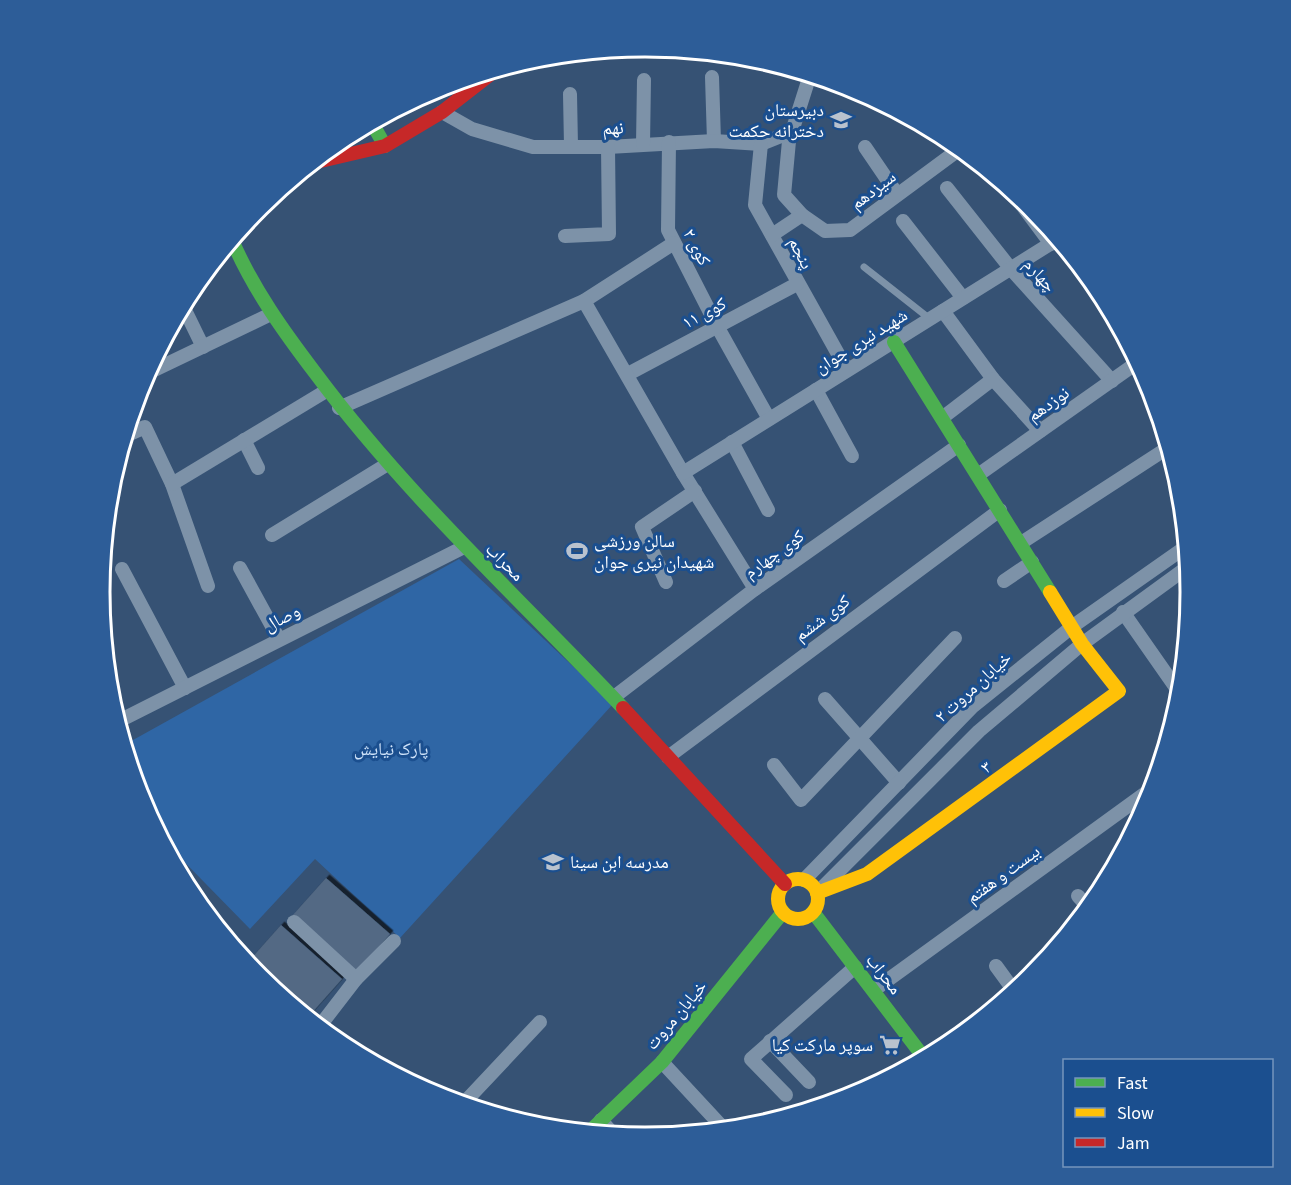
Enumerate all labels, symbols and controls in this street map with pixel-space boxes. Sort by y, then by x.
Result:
place label: دبیرستان دخترانه حکمت [729,98,824,144]
school or university icon: دبیرستان دخترانه حکمت [829,108,853,132]
street label: نهم [602,115,624,142]
street label: سیزدهم [845,165,901,216]
street label: کوی ۲ [677,224,717,271]
street label: پنجم [782,233,819,274]
street label: چهارم [1017,253,1062,298]
street label: کوی ۱۱ [678,291,731,335]
street label: شهید نیری جوان [810,303,913,380]
street label: نوزدهم [1022,381,1075,428]
street label: کوی چهارم [739,524,810,585]
place label: سالن ورزشی شهیدان نیری جوان [594,529,714,575]
street label: محراب [480,537,530,587]
sports icon: سالن ورزشی شهیدان نیری جوان [565,539,589,563]
street label: کوی ششم [789,589,856,648]
street label: وصال [260,599,305,638]
street label: خیابان مروت ۲ [929,646,1017,729]
park label: پارک نیایش [354,737,428,762]
street label: ۳ [976,755,997,780]
street label: بیست و هفتم [961,839,1045,910]
school or university icon: مدرسه ابن سینا [541,850,565,874]
place label: مدرسه ابن سینا [570,850,669,875]
street label: محراب [860,949,908,1000]
street label: خیابان مروت [640,975,713,1056]
place label: سوپر مارکت کیا [772,1033,873,1058]
supermarket icon: سوپر مارکت کیا [878,1033,902,1057]
legend [1063,1059,1273,1167]
text: Fast [1117,1071,1148,1096]
text: Slow [1117,1101,1154,1126]
text: Jam [1117,1131,1150,1156]

